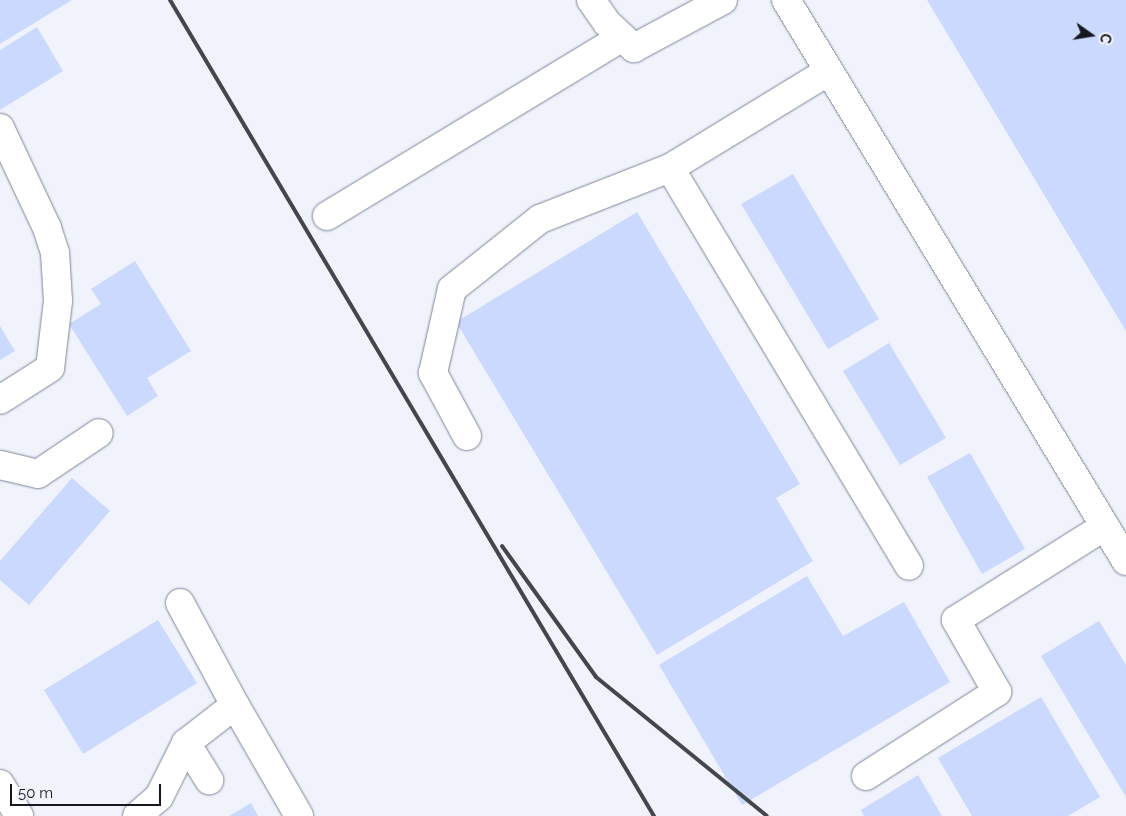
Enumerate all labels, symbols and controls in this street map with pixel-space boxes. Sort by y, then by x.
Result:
north arrow [1066,10,1116,60]
text: С [1097,32,1114,45]
scale bar [12,774,164,806]
text: 50 m [18,784,53,802]

